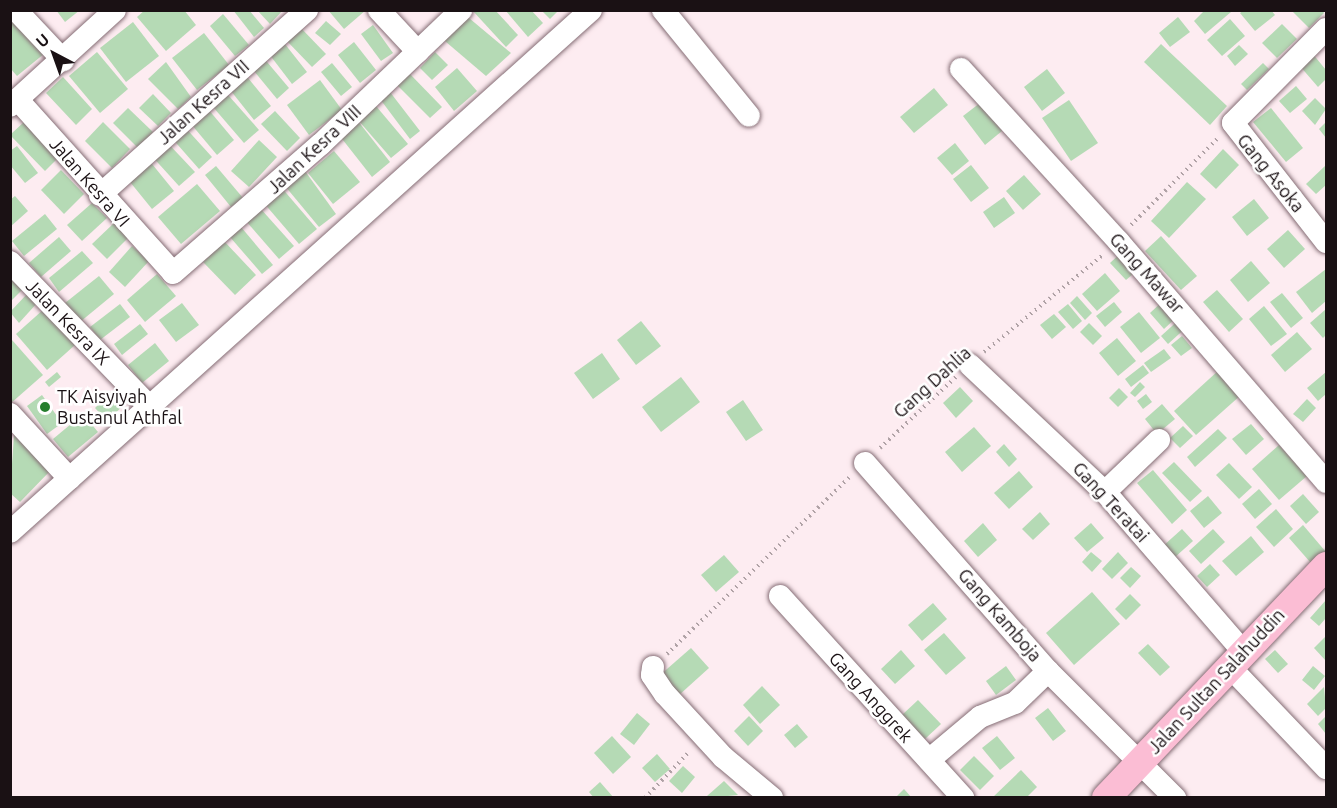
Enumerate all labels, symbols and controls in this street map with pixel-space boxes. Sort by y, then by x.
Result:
north arrow [24,24,84,84]
text: U [32,30,52,51]
street label: Jalan Kesra VII [153,55,253,149]
street label: Jalan Kesra VIII [263,100,365,198]
street label: Gang Asoka [1233,129,1309,217]
street label: Jalan Kesra VI [45,133,135,231]
street label: Gang Mawar [1105,228,1189,318]
street label: Jalan Kesra IX [22,275,114,369]
street label: Gang Dahlia [889,342,975,422]
place label: TK Aisyiyah Bustanul Athfal [57,386,182,428]
marker: TK Aisyiyah Bustanul Athfal [38,400,52,414]
street label: Gang Teratai [1068,457,1154,547]
street label: Gang Kamboja [954,564,1046,666]
street label: Jalan Sultan Salahuddin [1143,604,1289,758]
street label: Gang Anggrek [825,647,917,747]

